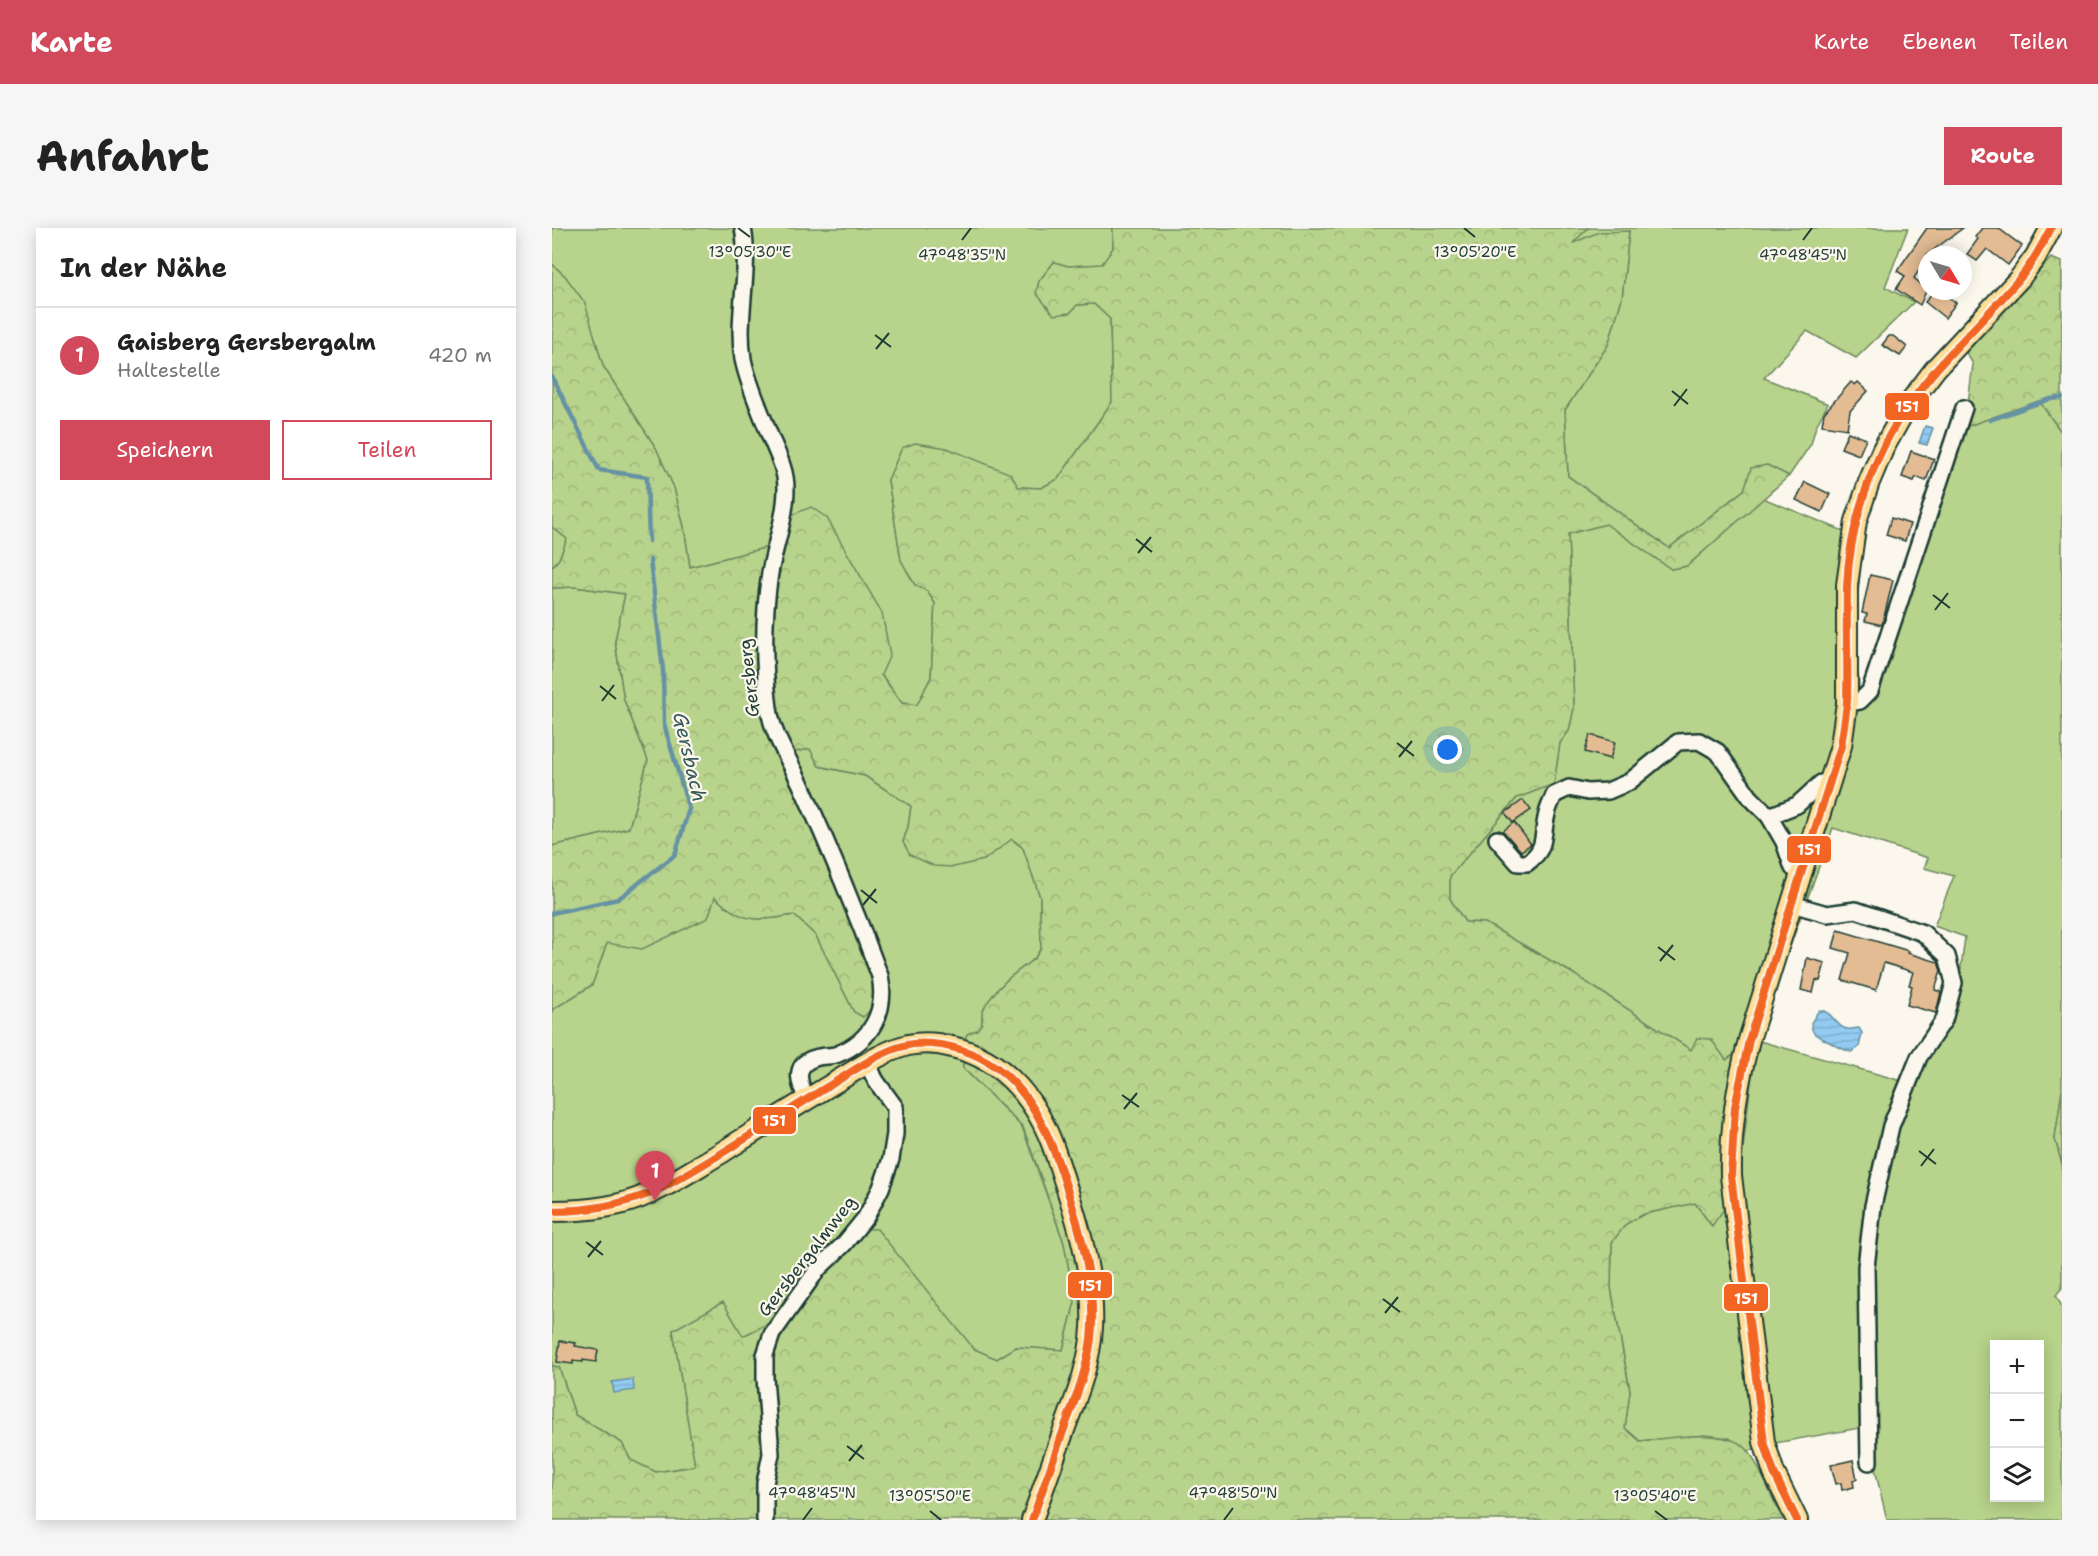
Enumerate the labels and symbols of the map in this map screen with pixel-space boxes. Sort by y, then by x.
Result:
text: 13°05'30"E [709,242,791,262]
text: 13°05'20"E [1434,242,1516,262]
text: 47°48'35"N [918,245,1006,265]
text: 47°48'45"N [1759,245,1847,265]
north arrow [1918,246,1972,300]
line badge: 151 [1884,392,1930,421]
text: 151 [1895,396,1919,417]
street label: Gersberg [733,638,765,718]
water label: Gersbach [667,710,713,804]
your location [1433,735,1462,764]
line badge: 151 [1786,835,1832,864]
text: 151 [1797,839,1821,860]
line badge: 151 [752,1106,797,1135]
text: 151 [762,1110,786,1131]
pin: 1 [636,1152,674,1201]
street label: Gersbergalmweg [752,1191,862,1321]
line badge: 151 [1067,1271,1113,1299]
text: 151 [1078,1275,1102,1296]
line badge: 151 [1723,1283,1769,1312]
text: 151 [1734,1288,1758,1309]
text: 47°48'45"N [768,1483,856,1503]
text: 47°48'50"N [1188,1483,1278,1503]
text: 13°05'50"E [889,1486,971,1506]
text: 13°05'40"E [1614,1486,1696,1506]

